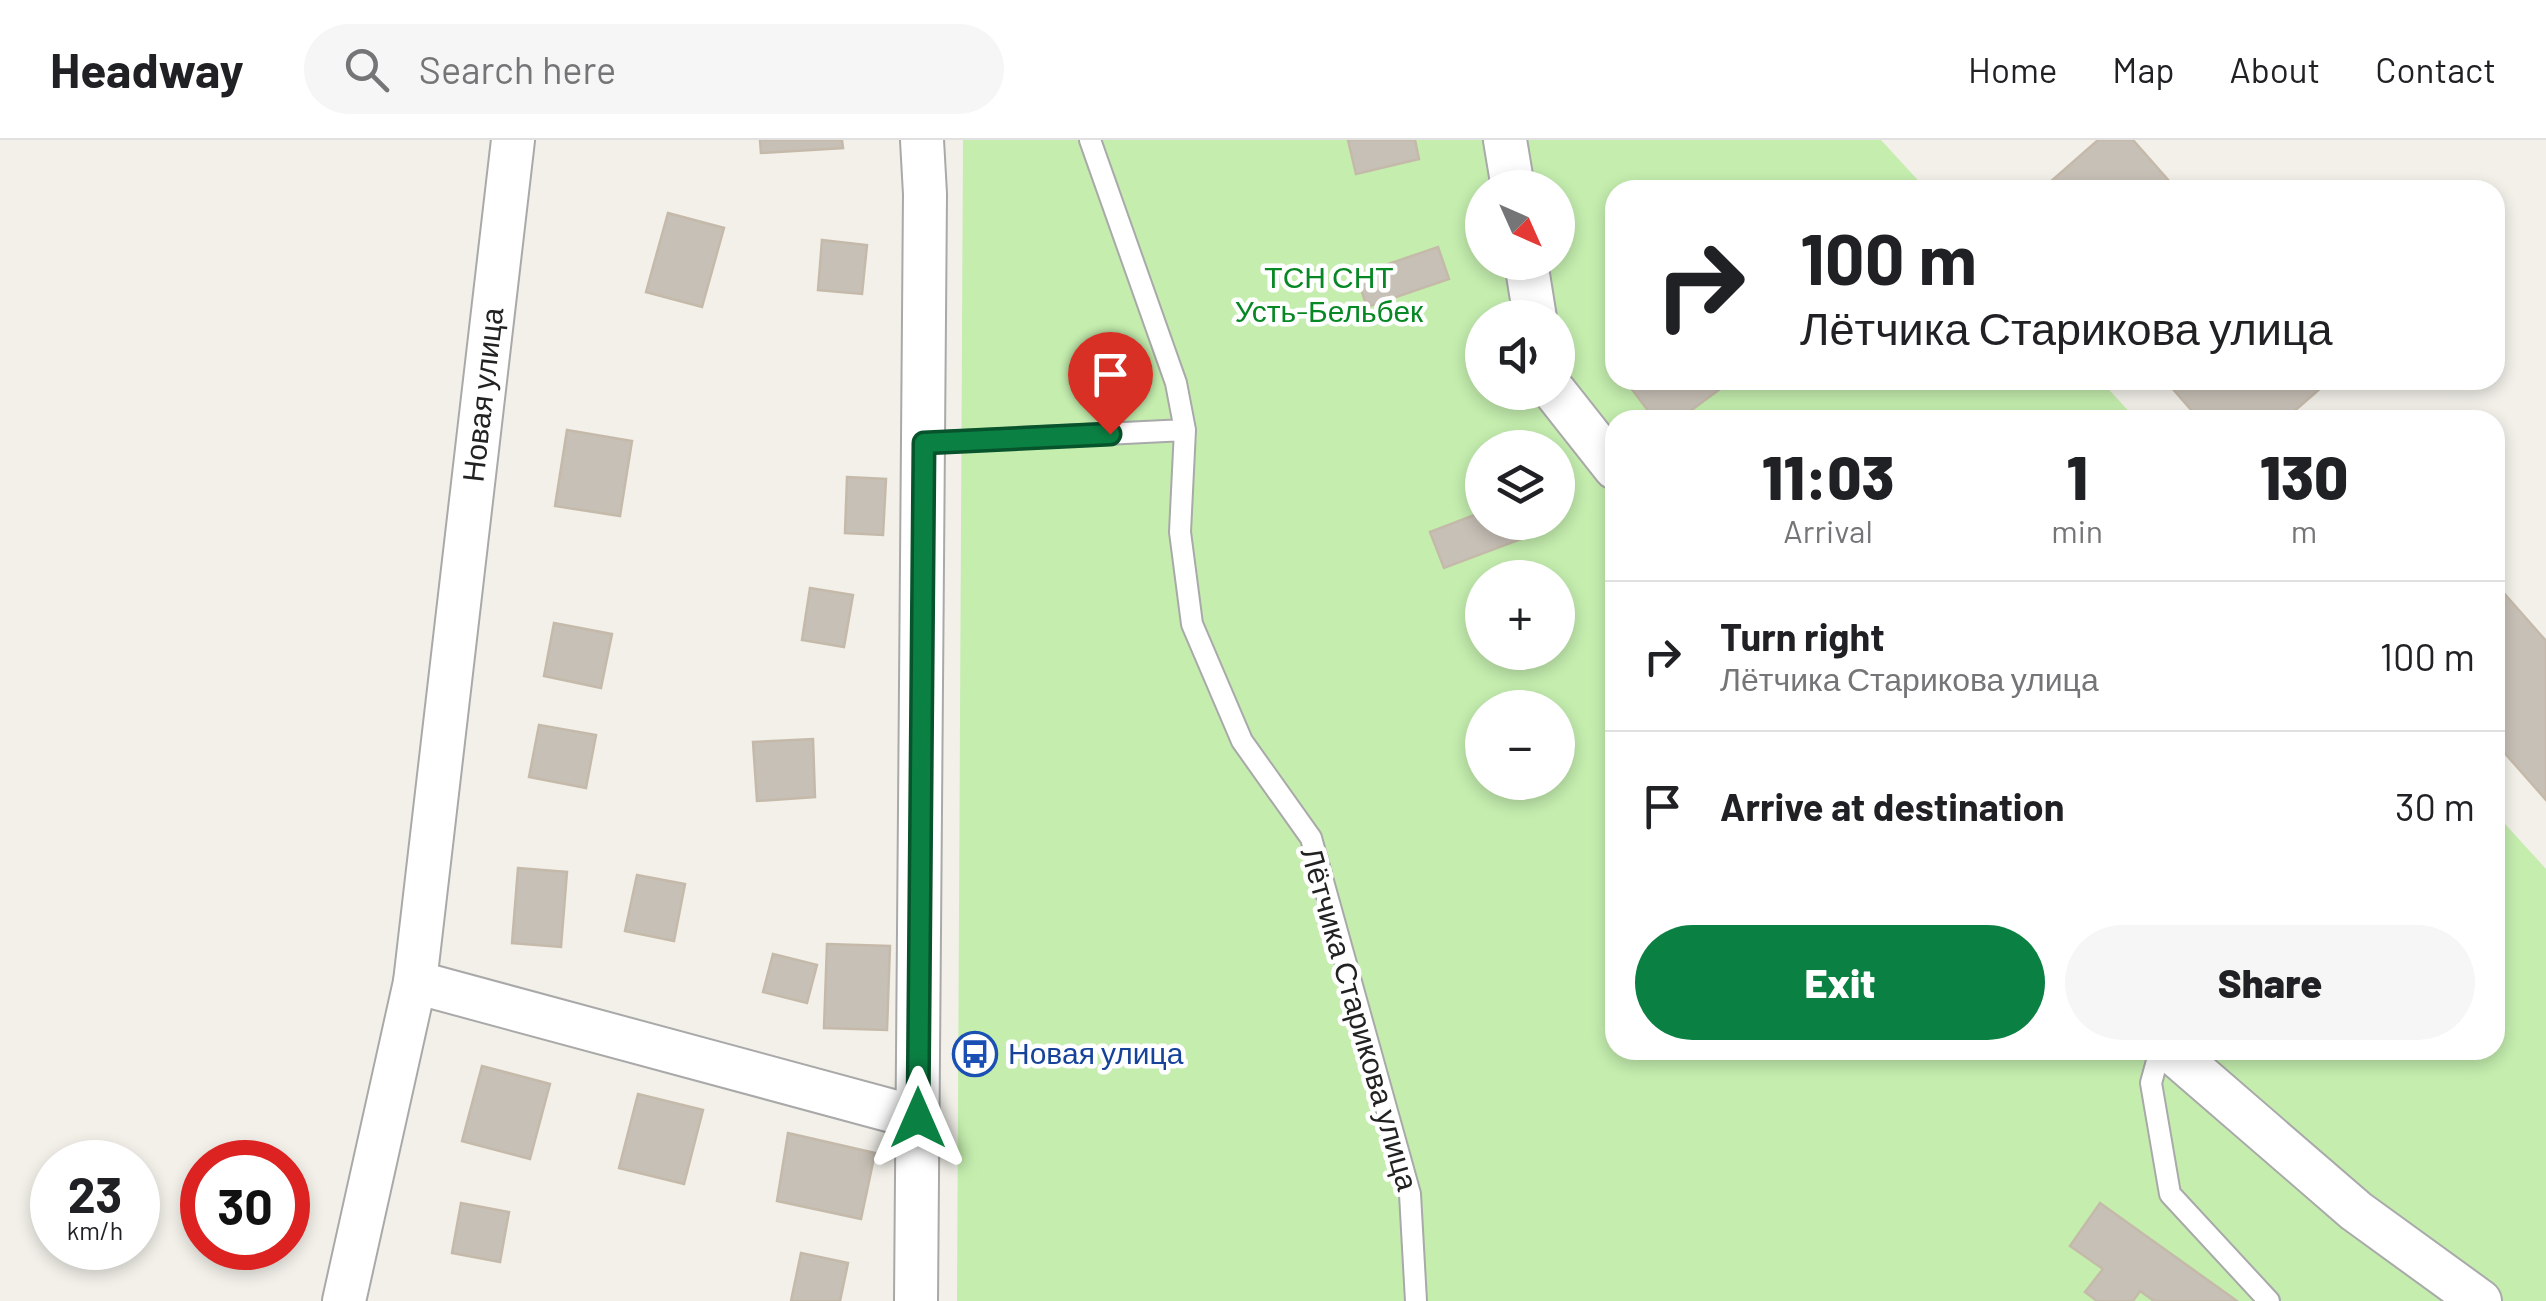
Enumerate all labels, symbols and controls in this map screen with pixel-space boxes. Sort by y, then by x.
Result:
search box [304,24,1004,114]
text: Headway [50,40,244,98]
icon: search [339,42,394,97]
text: Search here [419,46,616,92]
text: Home [1968,48,2057,90]
text: Map [2112,48,2175,90]
text: About [2230,48,2320,90]
text: Contact [2375,48,2496,90]
north arrow [1465,170,1575,280]
map controls [1465,170,1575,800]
text: 100 m [1800,215,1977,299]
icon: right [1635,220,1765,350]
park label: ТСН СНТ Усть-Бельбек [1235,258,1424,328]
button: sound [1465,300,1575,410]
text: Лётчика Старикова улица [1800,300,2333,354]
street label: Новая улица [453,305,509,484]
pin [1068,332,1153,435]
icon: arrive [1083,347,1138,402]
button: layers [1465,430,1575,540]
text: 11:03 [1762,440,1894,512]
text: 1 [2066,440,2088,512]
text: 130 [2260,440,2348,512]
text: Arrival [1783,511,1873,549]
text: min [2051,511,2103,549]
text: m [2291,511,2317,549]
button: + [1465,560,1575,670]
text: Turn right [1720,613,1885,659]
icon: right [1635,629,1690,684]
text: 100 m [2380,633,2475,679]
text: Лётчика Старикова улица [1720,659,2099,697]
button: − [1465,690,1575,800]
icon: arrive [1635,779,1690,834]
text: Arrive at destination [1720,783,2065,829]
text: 30 m [2395,783,2475,829]
street label: Лётчика Старикова улица [1295,843,1427,1194]
button: Exit [1635,925,2045,1040]
button: Share [2065,925,2475,1040]
bus stop icon: Новая улица [952,1031,998,1077]
place label: Новая улица [1008,1034,1184,1070]
position arrow [866,1066,970,1170]
speed limit sign: 30 [180,1140,310,1270]
text: 23 [68,1163,122,1223]
text: km/h [67,1215,123,1245]

